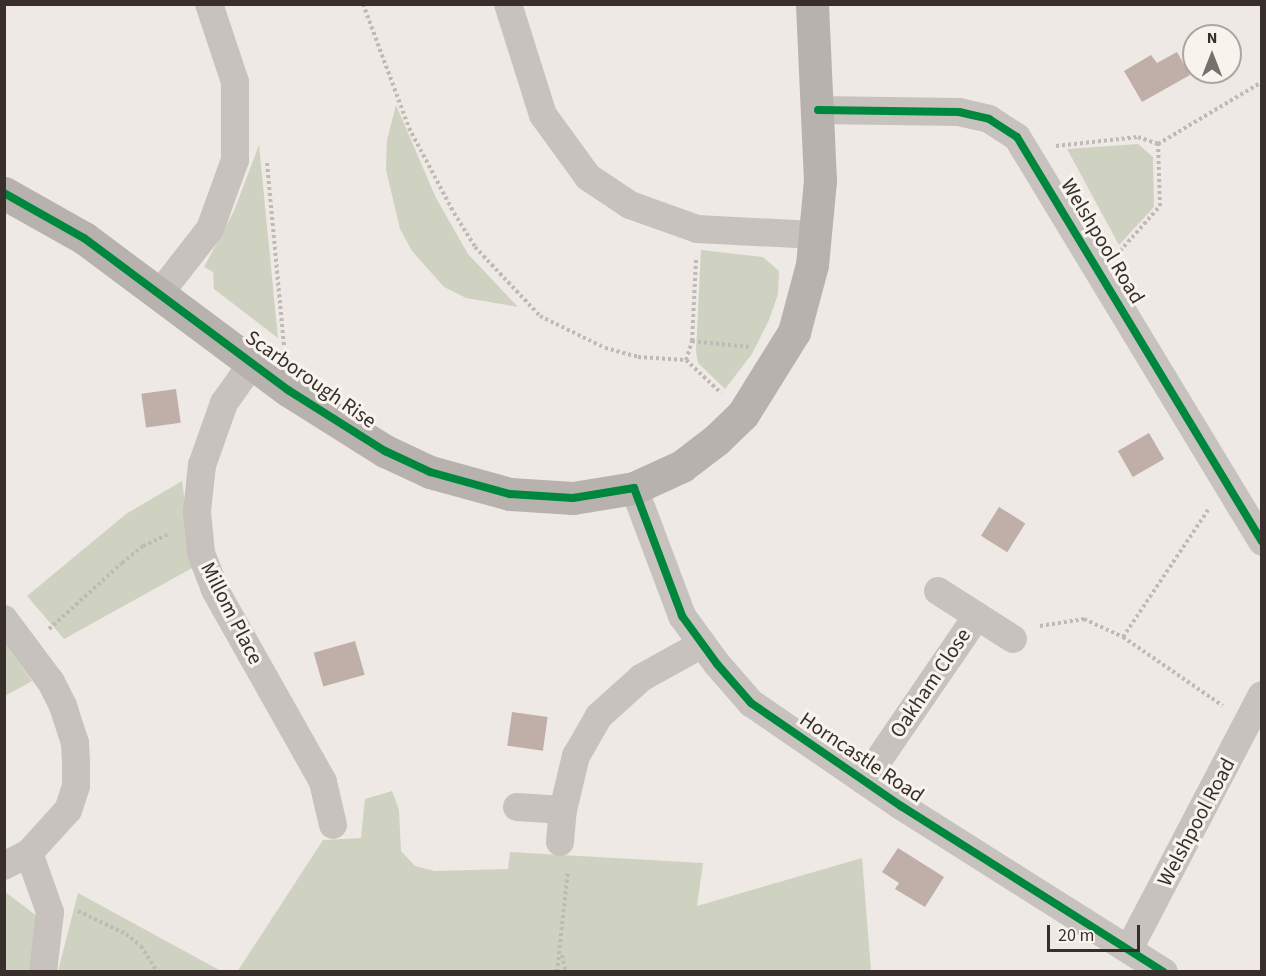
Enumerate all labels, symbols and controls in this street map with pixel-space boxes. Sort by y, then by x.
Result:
north arrow [1182,24,1242,84]
text: N [1207,27,1217,49]
street label: Welshpool Road [1056,174,1150,308]
street label: Scarborough Rise [241,325,381,433]
street label: Millom Place [195,558,269,668]
street label: Oakham Close [884,624,976,742]
street label: Horncastle Road [795,706,929,808]
street label: Welshpool Road [1152,754,1240,890]
scale bar [1050,913,1143,951]
text: 20 m [1058,923,1094,948]

